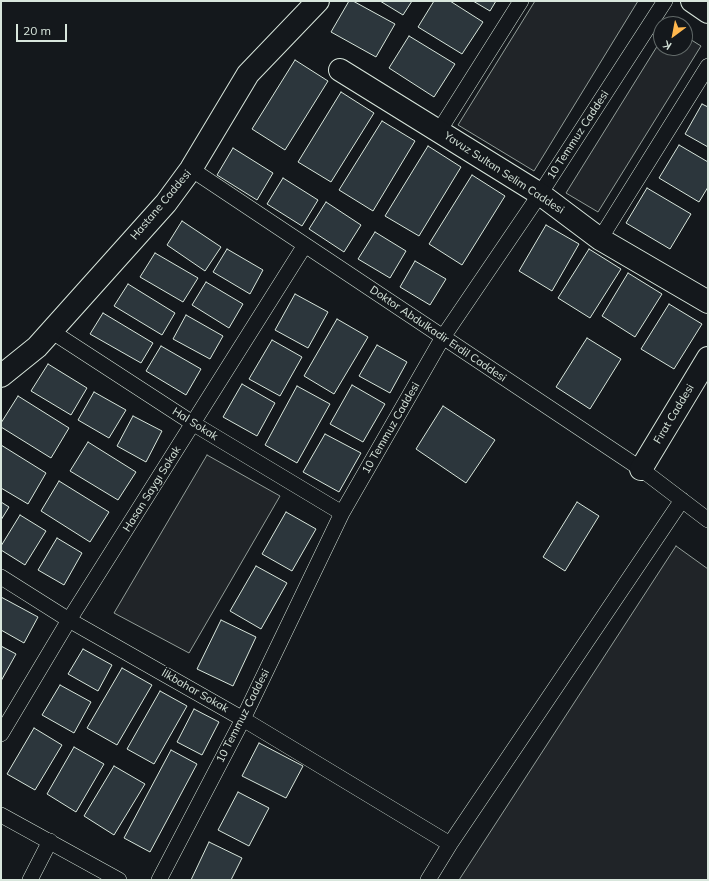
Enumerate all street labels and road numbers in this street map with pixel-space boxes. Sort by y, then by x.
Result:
street label: 10 Temmuz Caddesi [544,88,612,182]
street label: Yavuz Sultan Selim Caddesi [441,129,567,217]
street label: Hastane Caddesi [128,167,194,243]
street label: Doktor Abdulkadir Erdil Caddesi [367,283,509,385]
street label: 10 Temmuz Caddesi [359,380,423,476]
street label: Fırat Caddesi [651,382,697,446]
street label: Hal Sokak [170,405,220,443]
street label: Hasan Saygı Sokak [120,444,184,534]
street label: İlkbahar Sokak [159,666,231,716]
street label: 10 Temmuz Caddesi [214,667,272,765]

